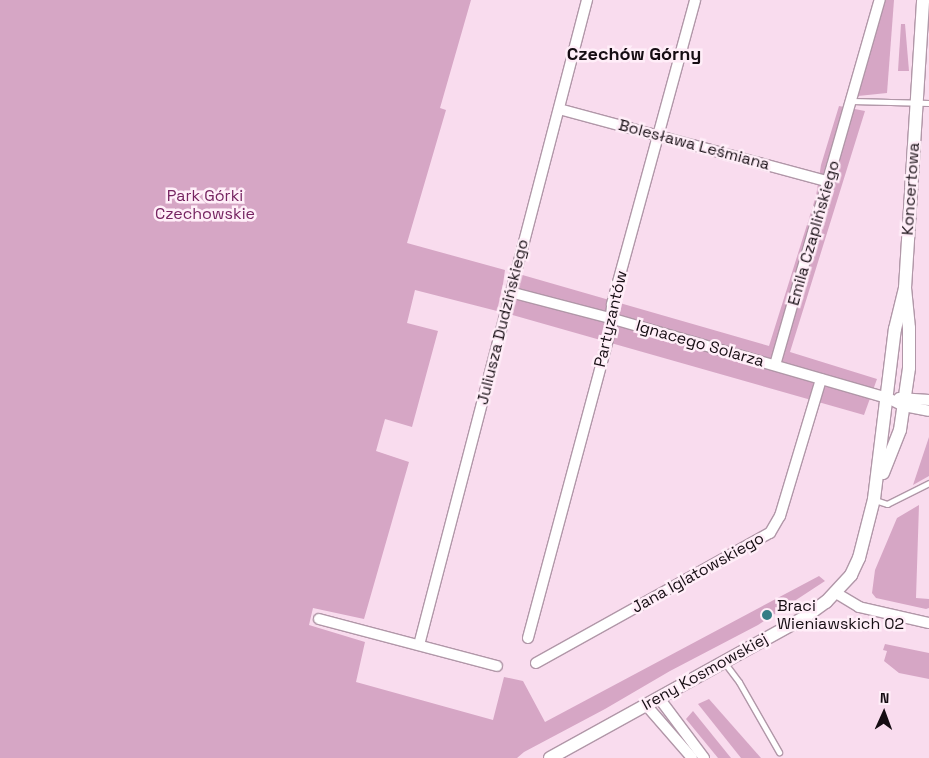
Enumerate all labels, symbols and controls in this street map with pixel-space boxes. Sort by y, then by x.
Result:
district label: Czechów Górny [567,43,701,65]
street label: Bolesława Leśmiana [616,116,772,174]
street label: Koncertowa [898,142,924,236]
street label: Emila Czaplińskiego [784,158,844,308]
park label: Park Górki Czechowskie [155,186,255,224]
street label: Juliusza Dudzińskiego [473,237,533,407]
street label: Partyzantów [591,269,631,369]
street label: Ignacego Solarza [634,316,766,372]
street label: Jana Iglatowskiego [628,529,768,617]
place label: Braci Wieniawskich 02 [777,596,904,634]
marker: Braci Wieniawskich 02 [761,609,773,621]
street label: Ireny Kosmowskiej [639,629,771,715]
north arrow [859,688,909,738]
text: N [880,689,890,707]

